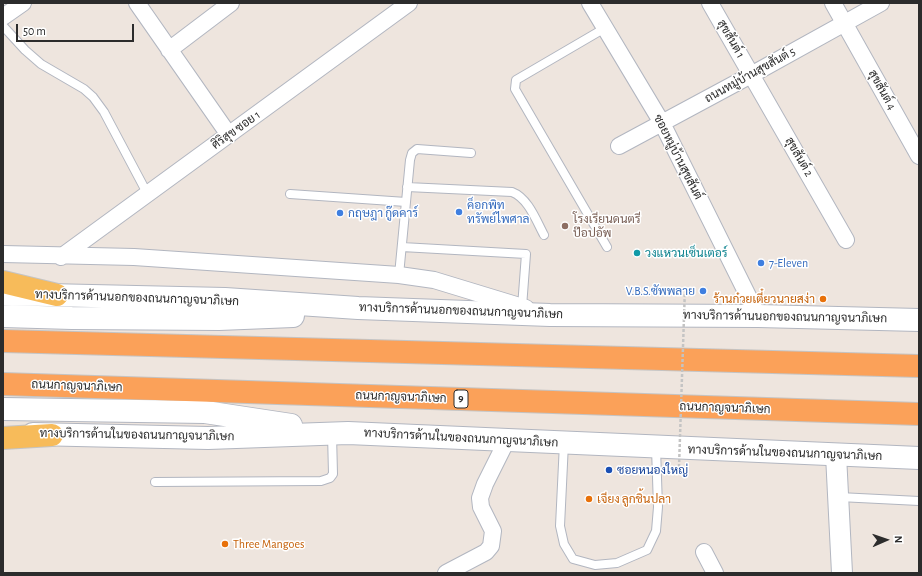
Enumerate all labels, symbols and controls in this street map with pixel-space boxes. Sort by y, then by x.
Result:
scale bar [18,16,136,42]
street label: สุขสันต์ 1 [714,17,748,61]
text: 50 m [23,25,46,37]
street label: ถนนหมู่บ้านสุขสันต์ 5 [702,44,798,106]
street label: สุขสันต์ 4 [865,67,899,113]
street label: ศิริสุข ซอย 1 [209,108,263,152]
street label: ซอยหมู่บ้านสุขสันต์ [650,112,706,202]
street label: สุขสันต์ 2 [782,135,816,179]
place label: ค็อกพิท ทรัพย์ไพศาล [467,198,530,226]
place label: กฤษฎา กู๊ดคาร์ [348,206,418,220]
marker: ค็อกพิท ทรัพย์ไพศาล [454,207,464,217]
marker: กฤษฎา กู๊ดคาร์ [335,208,345,218]
place label: โรงเรียนดนตรี ป๊อปอัพ [573,212,641,240]
marker: โรงเรียนดนตรี ป๊อปอัพ [560,221,570,231]
place label: วงแหวนเซ็นเตอร์ [645,246,728,260]
marker: วงแหวนเซ็นเตอร์ [632,248,642,258]
place label: 7-Eleven [769,256,808,270]
marker: 7-Eleven [756,258,766,268]
place label: V.B.S.ซัพพลาย [626,284,695,298]
marker: V.B.S.ซัพพลาย [698,286,708,296]
street label: ทางบริการด้านนอกของถนนกาญจนาภิเษก [35,287,239,309]
place label: ร้านก๋วยเตี๋ยวนายสง่า [713,292,815,306]
marker: ร้านก๋วยเตี๋ยวนายสง่า [818,294,828,304]
street label: ทางบริการด้านนอกของถนนกาญจนาภิเษก [359,300,563,322]
street label: ทางบริการด้านนอกของถนนกาญจนาภิเษก [683,308,887,326]
street label: ถนนกาญจนาภิเษก [31,377,123,395]
street label: ถนนกาญจนาภิเษก [355,388,447,406]
road number: 9 [454,390,468,408]
street label: ถนนกาญจนาภิเษก [679,399,771,417]
street label: ทางบริการด้านในของถนนกาญจนาภิเษก [39,426,235,444]
street label: ทางบริการด้านในของถนนกาญจนาภิเษก [363,426,559,450]
street label: ทางบริการด้านในของถนนกาญจนาภิเษก [687,442,883,464]
place label: ซอยหนองใหญ่ [617,463,688,477]
marker: ซอยหนองใหญ่ [604,465,614,475]
place label: เจียง ลูกชิ้นปลา [597,492,671,506]
marker: เจียง ลูกชิ้นปลา [584,494,594,504]
north arrow [866,520,906,560]
text: N [893,536,904,544]
place label: Three Mangoes [233,537,304,551]
marker: Three Mangoes [220,539,230,549]

